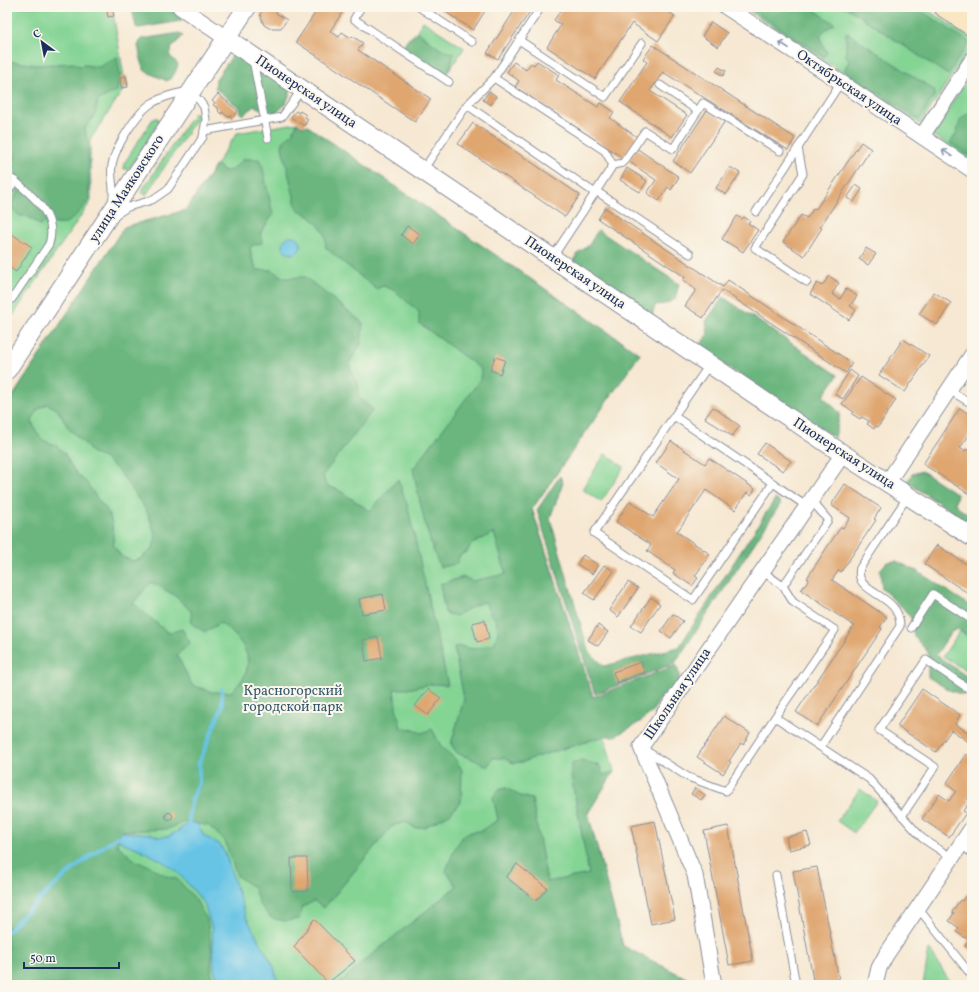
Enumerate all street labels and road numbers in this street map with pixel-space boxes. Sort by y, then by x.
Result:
street label: Октябрьская улица [792,46,906,130]
street label: Пионерская улица [251,51,361,133]
street label: улица Маяковского [85,131,169,247]
street label: Пионерская улица [520,232,630,314]
street label: Пионерская улица [789,414,899,494]
street label: Школьная улица [640,644,716,744]

